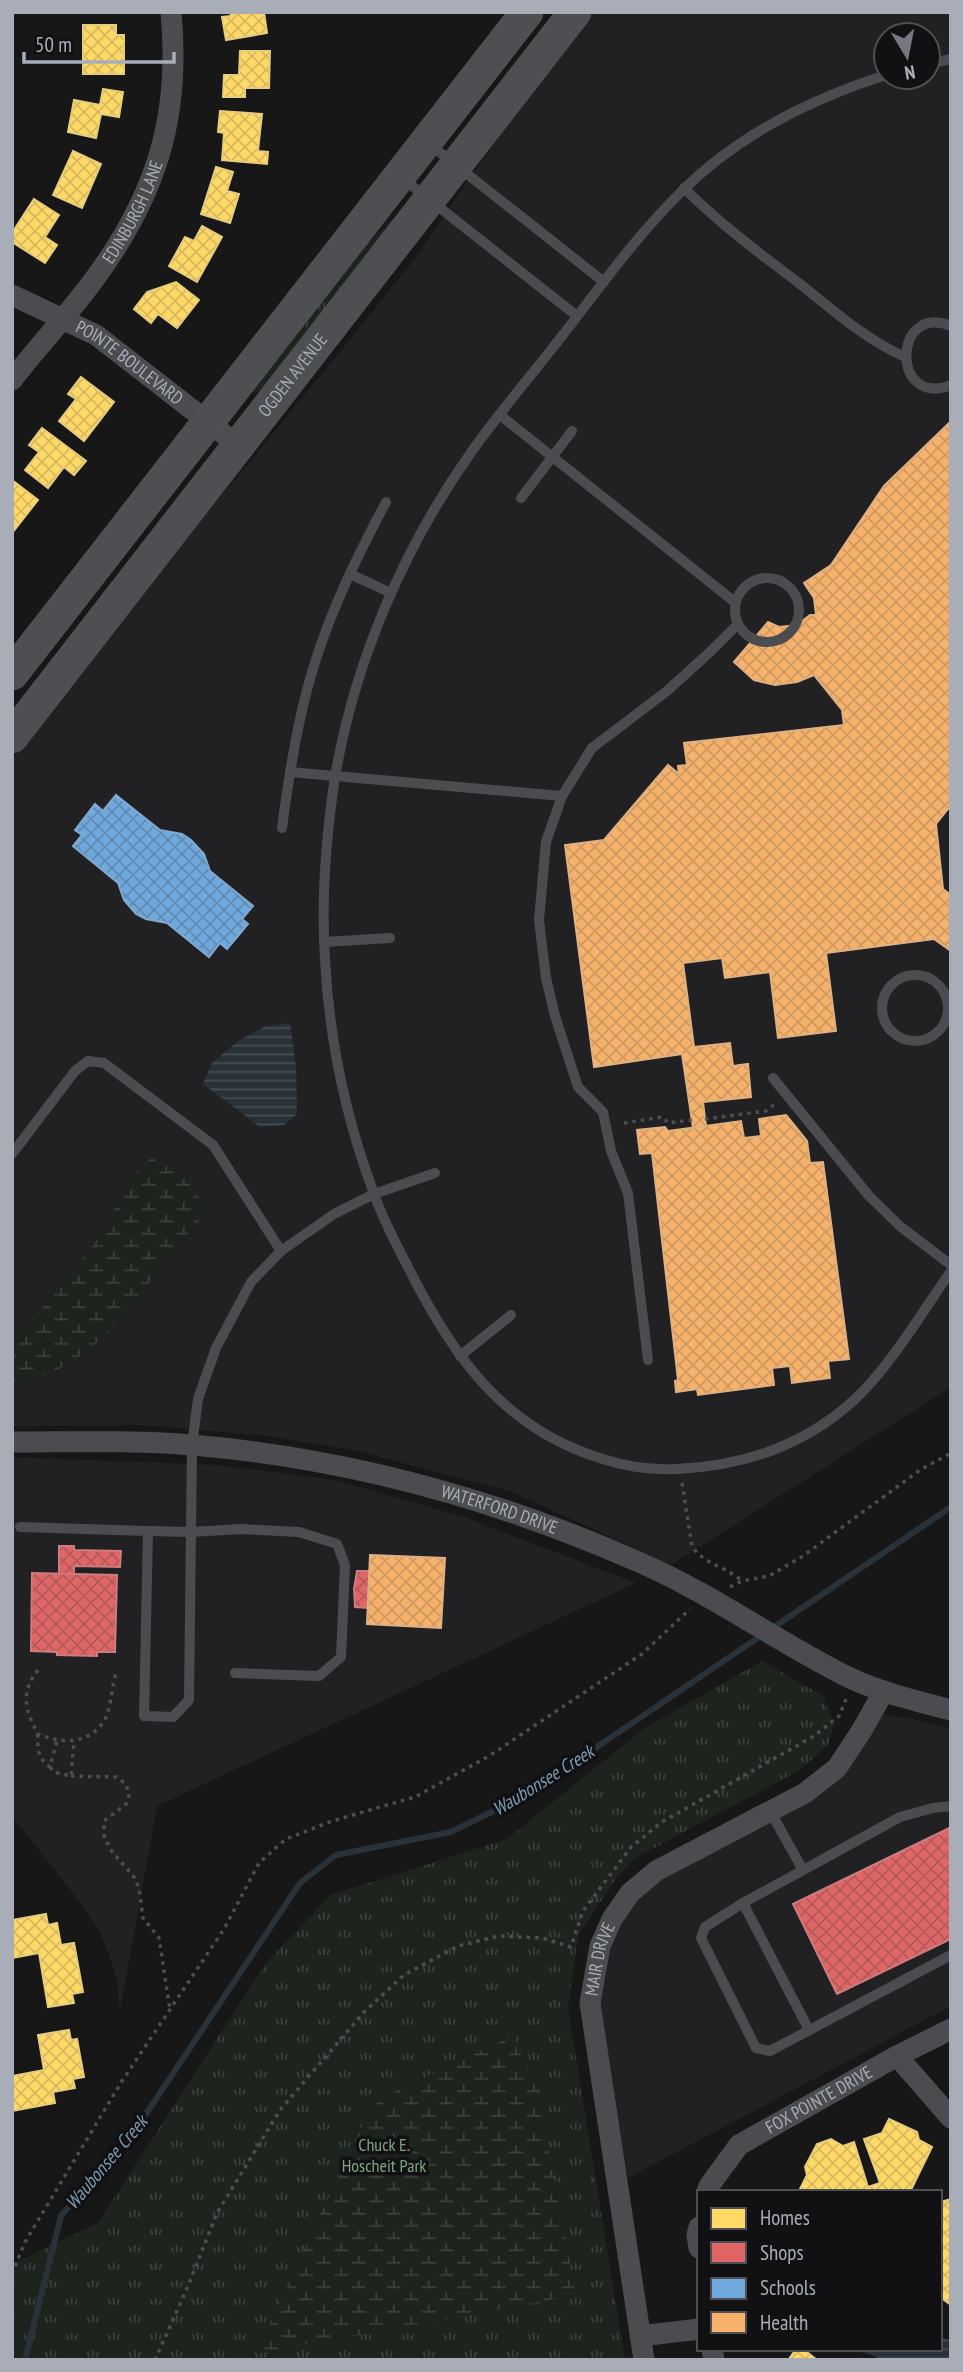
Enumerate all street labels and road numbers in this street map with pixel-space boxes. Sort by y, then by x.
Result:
street label: EDINBURGH LANE [97,157,168,268]
street label: POINTE BOULEVARD [72,315,188,409]
street label: OGDEN AVENUE [253,329,332,421]
street label: WATERFORD DRIVE [439,1479,561,1539]
street label: MAIR DRIVE [579,1919,620,1998]
street label: FOX POINTE DRIVE [761,2060,876,2139]

